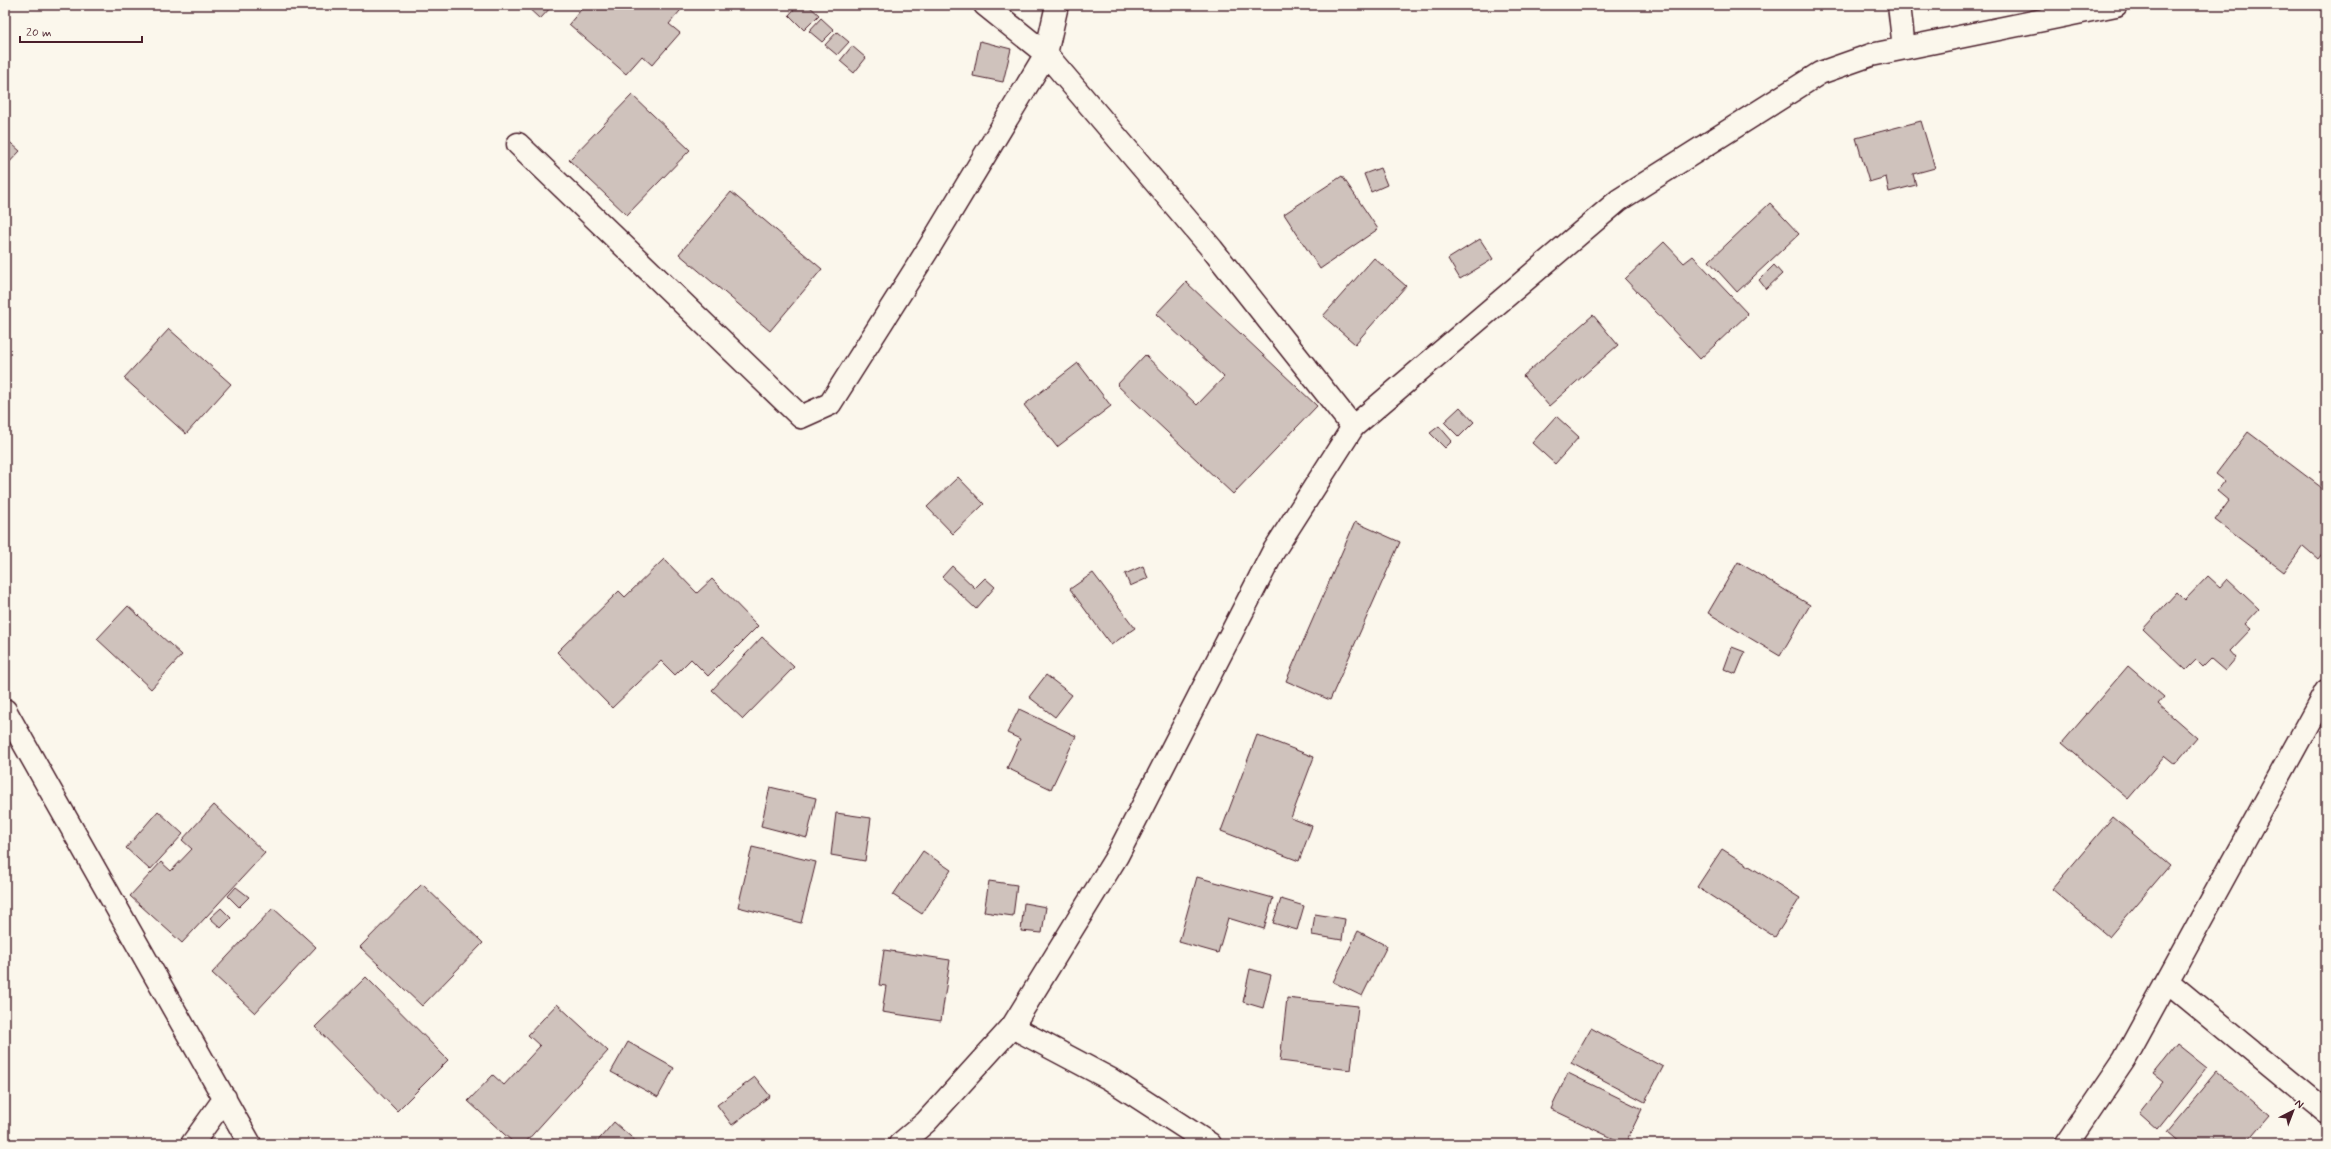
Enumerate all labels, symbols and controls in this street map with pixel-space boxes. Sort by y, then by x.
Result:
scale bar [20,18,142,44]
text: 20 m [26,25,52,41]
north arrow [2273,1091,2313,1131]
text: N [2292,1097,2306,1112]

